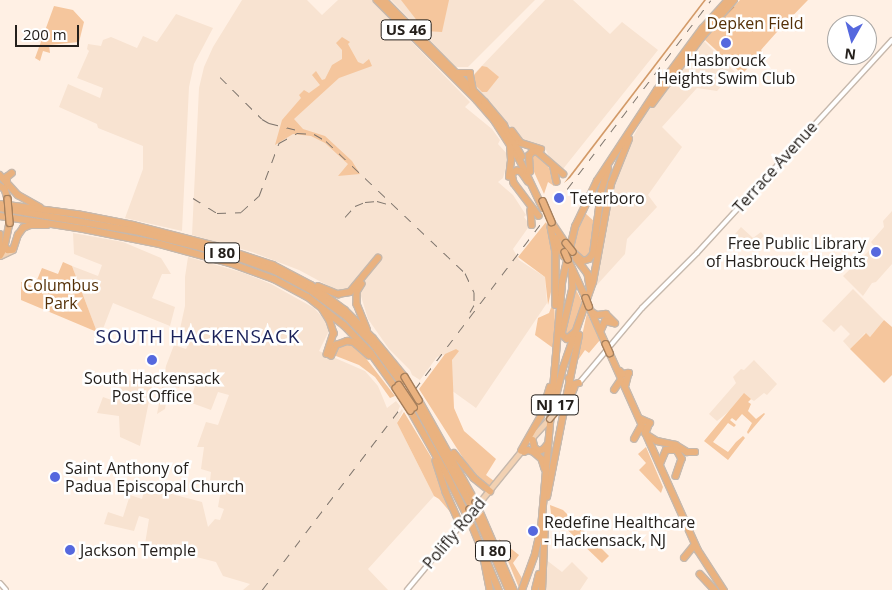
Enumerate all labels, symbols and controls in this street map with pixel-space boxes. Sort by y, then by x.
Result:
park label: Depken Field [707,13,803,33]
scale bar [18,15,81,47]
north arrow [827,15,877,65]
road number: US 46 [380,18,432,42]
text: 200 m [23,24,67,44]
marker: Hasbrouck Heights Swim Club [720,37,732,49]
text: N [843,44,857,65]
place label: Hasbrouck Heights Swim Club [657,50,795,88]
street label: Terrace Avenue [729,117,821,217]
place label: Teterboro [570,188,645,208]
marker: Teterboro [552,191,566,205]
place label: Free Public Library of Hasbrouck Heights [706,233,866,271]
road number: I 80 [203,240,241,266]
marker: Free Public Library of Hasbrouck Heights [870,246,882,258]
park label: Columbus Park [23,275,99,313]
district label: SOUTH HACKENSACK [94,326,302,348]
marker: South Hackensack Post Office [146,354,158,366]
place label: South Hackensack Post Office [84,368,220,406]
road number: NJ 17 [530,392,580,418]
place label: Saint Anthony of Padua Episcopal Church [65,458,244,496]
marker: Saint Anthony of Padua Episcopal Church [49,471,61,483]
street label: Polifly Road [419,493,489,573]
place label: Redefine Healthcare - Hackensack, NJ [544,512,695,550]
marker: Redefine Healthcare - Hackensack, NJ [526,524,540,538]
road number: I 80 [474,538,512,564]
place label: Jackson Temple [80,540,196,560]
marker: Jackson Temple [64,544,76,556]

